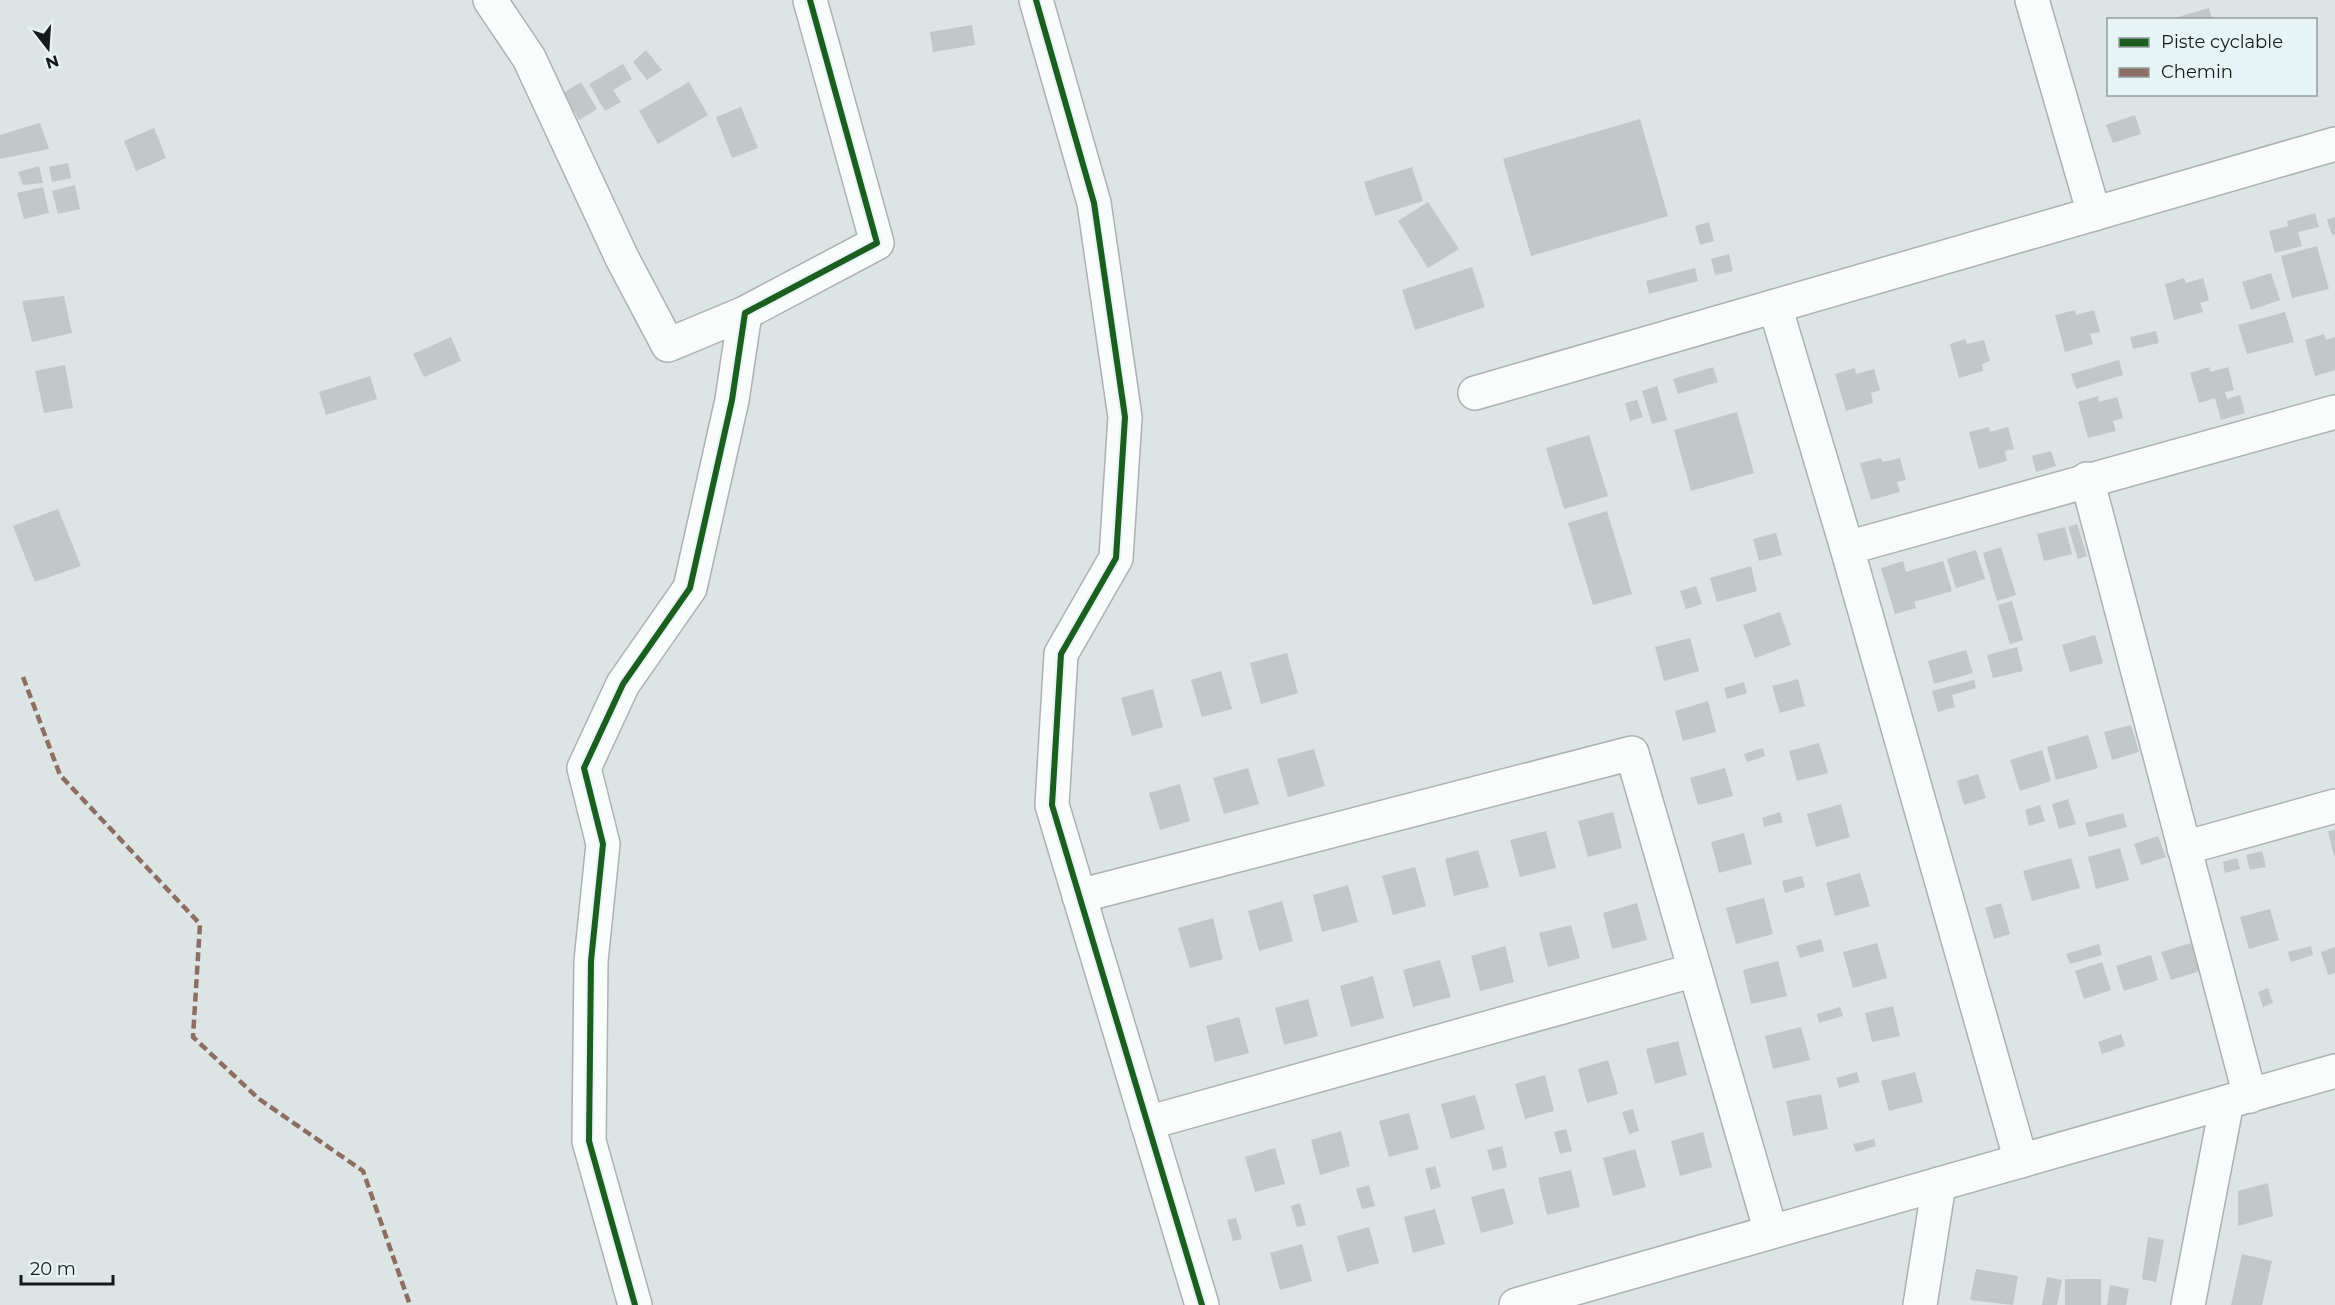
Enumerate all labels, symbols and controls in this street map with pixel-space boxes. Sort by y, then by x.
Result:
north arrow [18,18,78,78]
legend [2107,18,2317,96]
text: Piste cyclable [2161,31,2283,53]
text: N [43,51,61,73]
text: Chemin [2161,61,2233,83]
scale bar [21,1248,112,1286]
text: 20 m [30,1258,76,1280]

